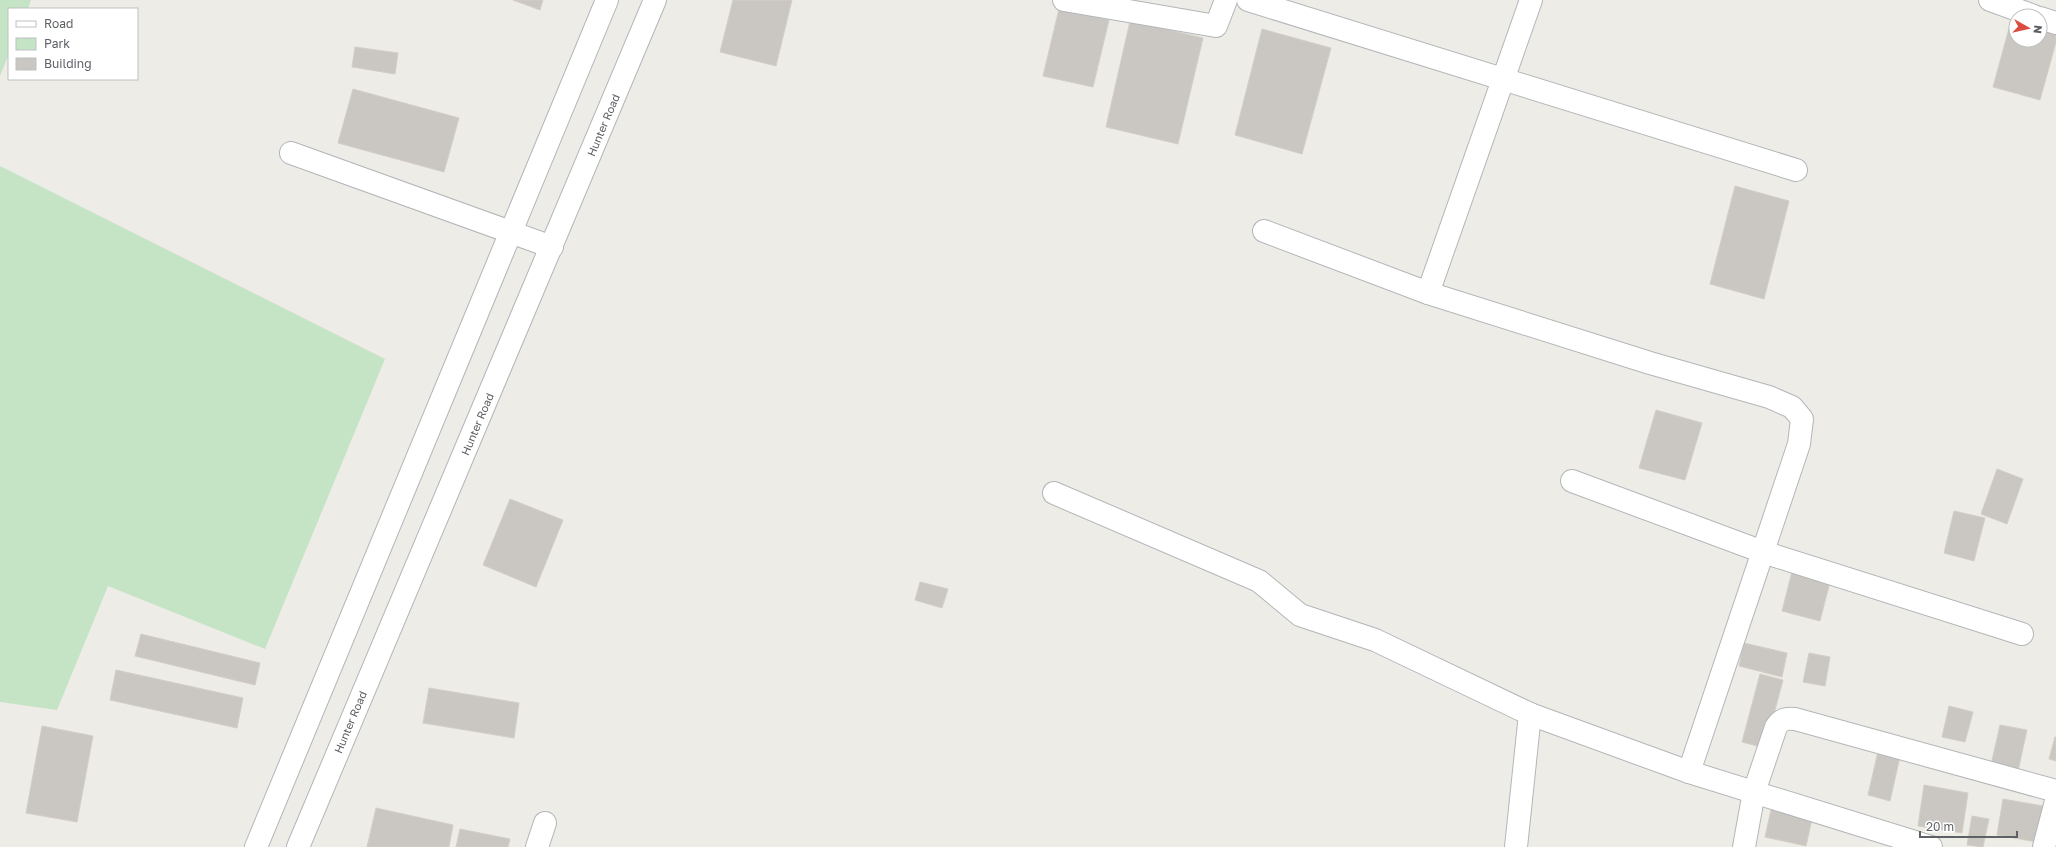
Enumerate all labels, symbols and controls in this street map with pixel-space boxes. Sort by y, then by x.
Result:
legend [8,8,138,80]
north arrow [2008,8,2048,48]
text: Road [44,16,73,31]
text: N [2031,24,2045,35]
text: Park [44,36,70,51]
text: Building [44,56,92,71]
street label: Hunter Road [584,92,622,158]
street label: Hunter Road [458,391,496,457]
street label: Hunter Road [331,689,369,755]
scale bar [1920,813,2017,839]
text: 20 m [1926,819,1954,834]

